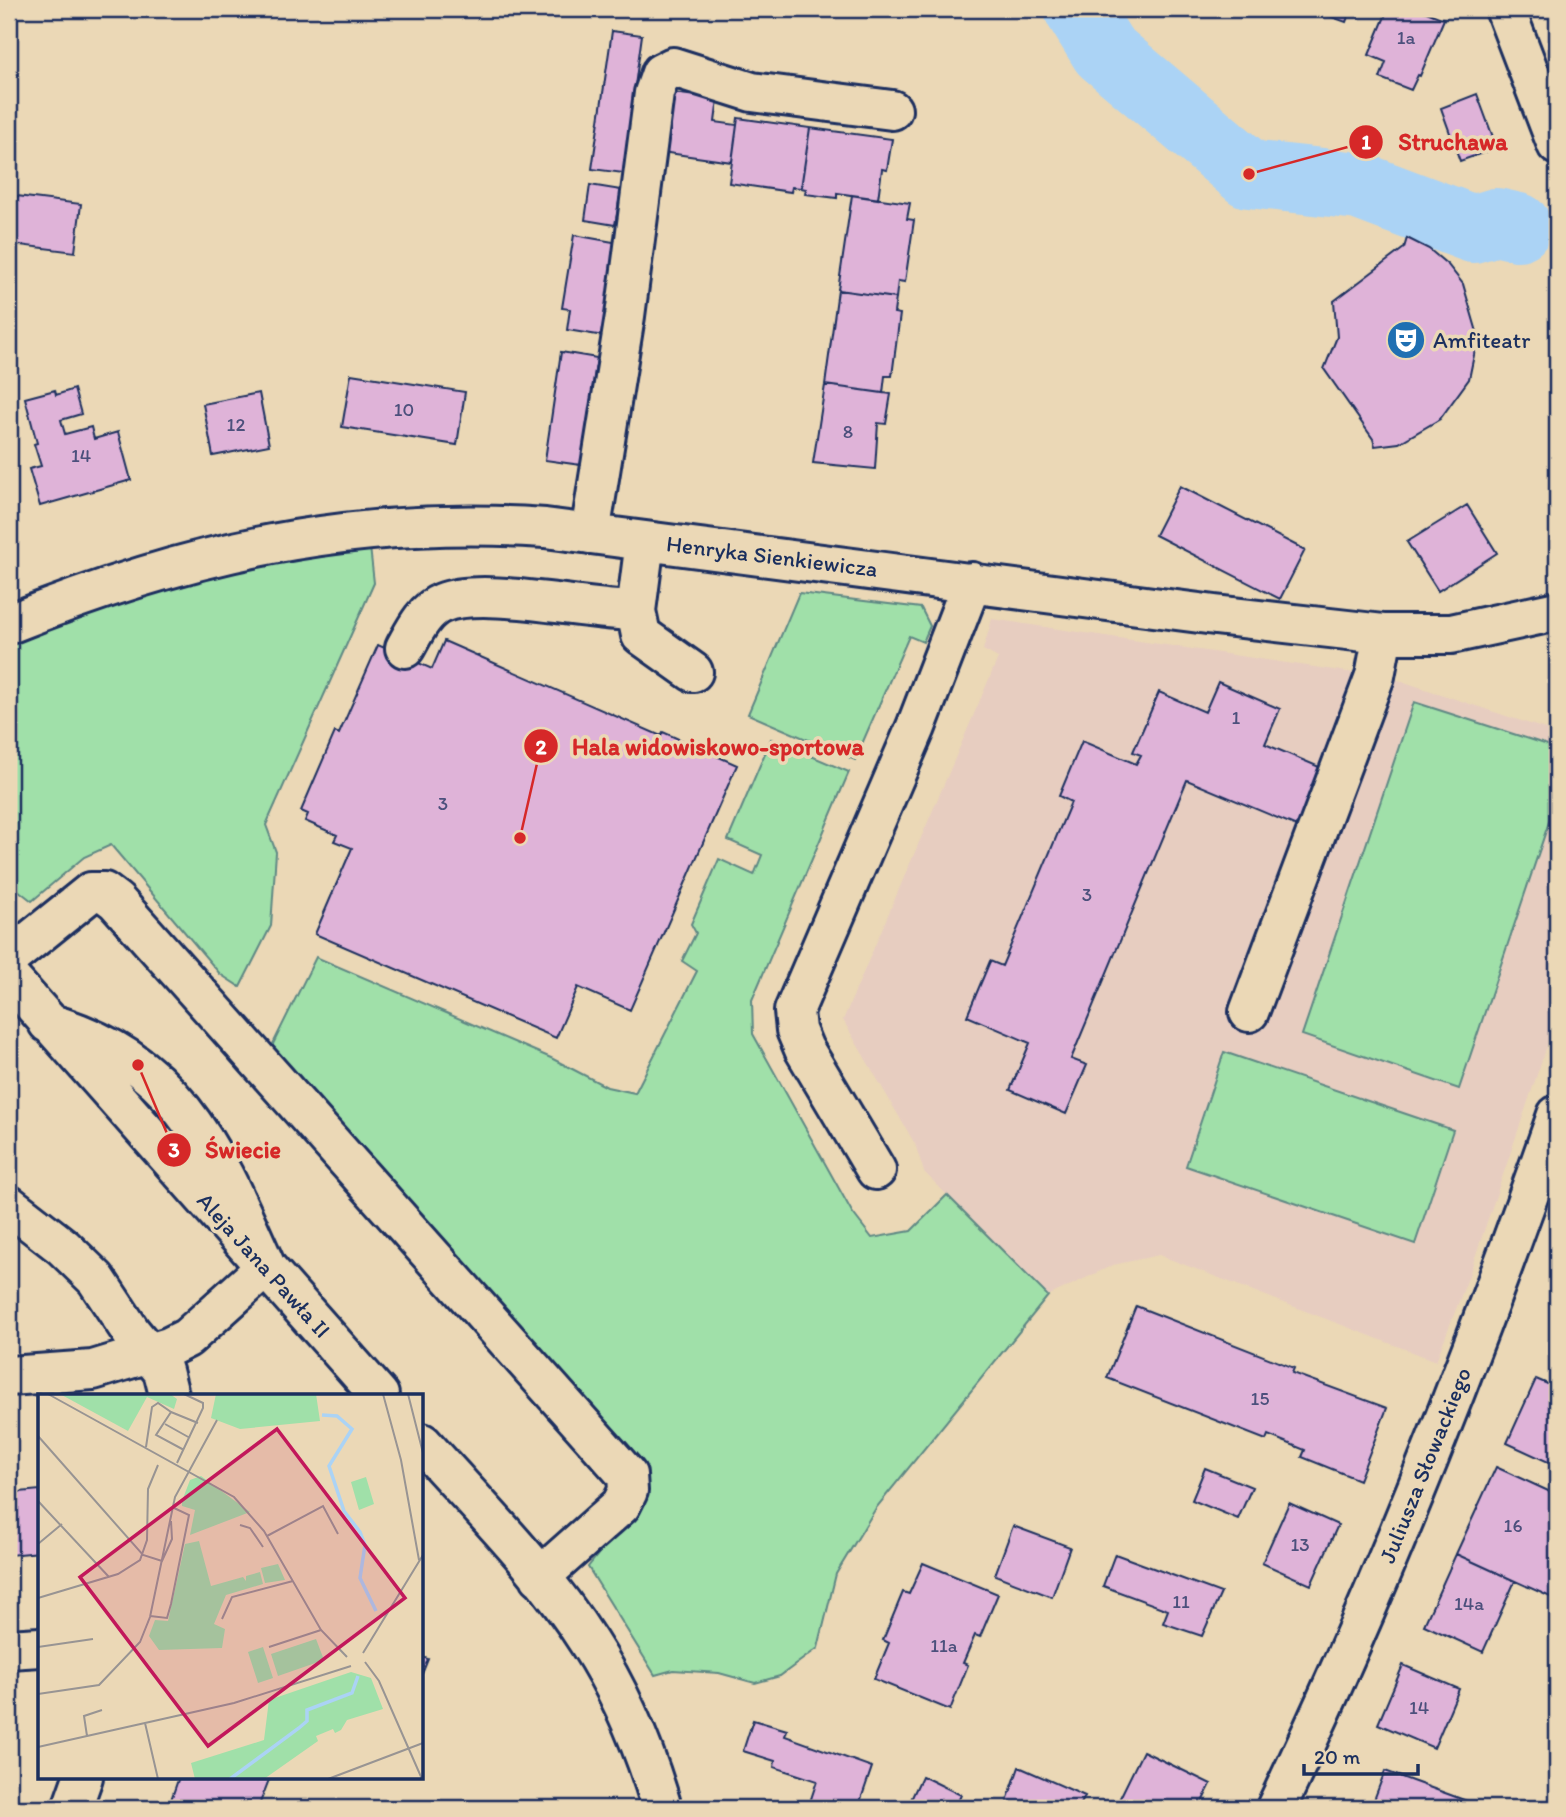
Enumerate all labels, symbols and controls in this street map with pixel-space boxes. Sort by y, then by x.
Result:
house number: 1a [1397,26,1415,49]
callout: Struchawa [1349,119,1522,164]
text: Struchawa [1398,127,1508,156]
text: 1 [1361,129,1371,154]
theatre icon: Amfiteatr [1385,319,1427,361]
place label: Amfiteatr [1433,326,1530,354]
house number: 10 [394,398,414,421]
house number: 12 [227,413,245,436]
house number: 8 [843,420,853,443]
house number: 14 [71,444,91,467]
street label: Henryka Sienkiewicza [665,529,879,583]
house number: 1 [1232,706,1241,729]
callout: Hala widowiskowo-sportowa [524,724,877,769]
text: Hala widowiskowo-sportowa [572,732,865,762]
text: 2 [535,734,547,759]
house number: 3 [438,792,448,815]
house number: 3 [1082,883,1092,906]
callout: Świecie [156,1128,295,1173]
text: Świecie [205,1135,281,1164]
text: 3 [168,1137,180,1162]
street label: Aleja Jana Pawła II [191,1186,337,1344]
street label: Juliusza Słowackiego [1373,1363,1477,1567]
house number: 15 [1251,1387,1269,1410]
inset map [38,1394,424,1778]
house number: 16 [1504,1514,1522,1537]
house number: 13 [1290,1533,1310,1556]
house number: 11 [1172,1590,1190,1613]
house number: 14a [1454,1592,1484,1615]
house number: 11a [930,1634,958,1657]
house number: 14 [1409,1696,1429,1719]
scale bar [1304,1733,1417,1777]
text: 20 m [1314,1744,1361,1769]

